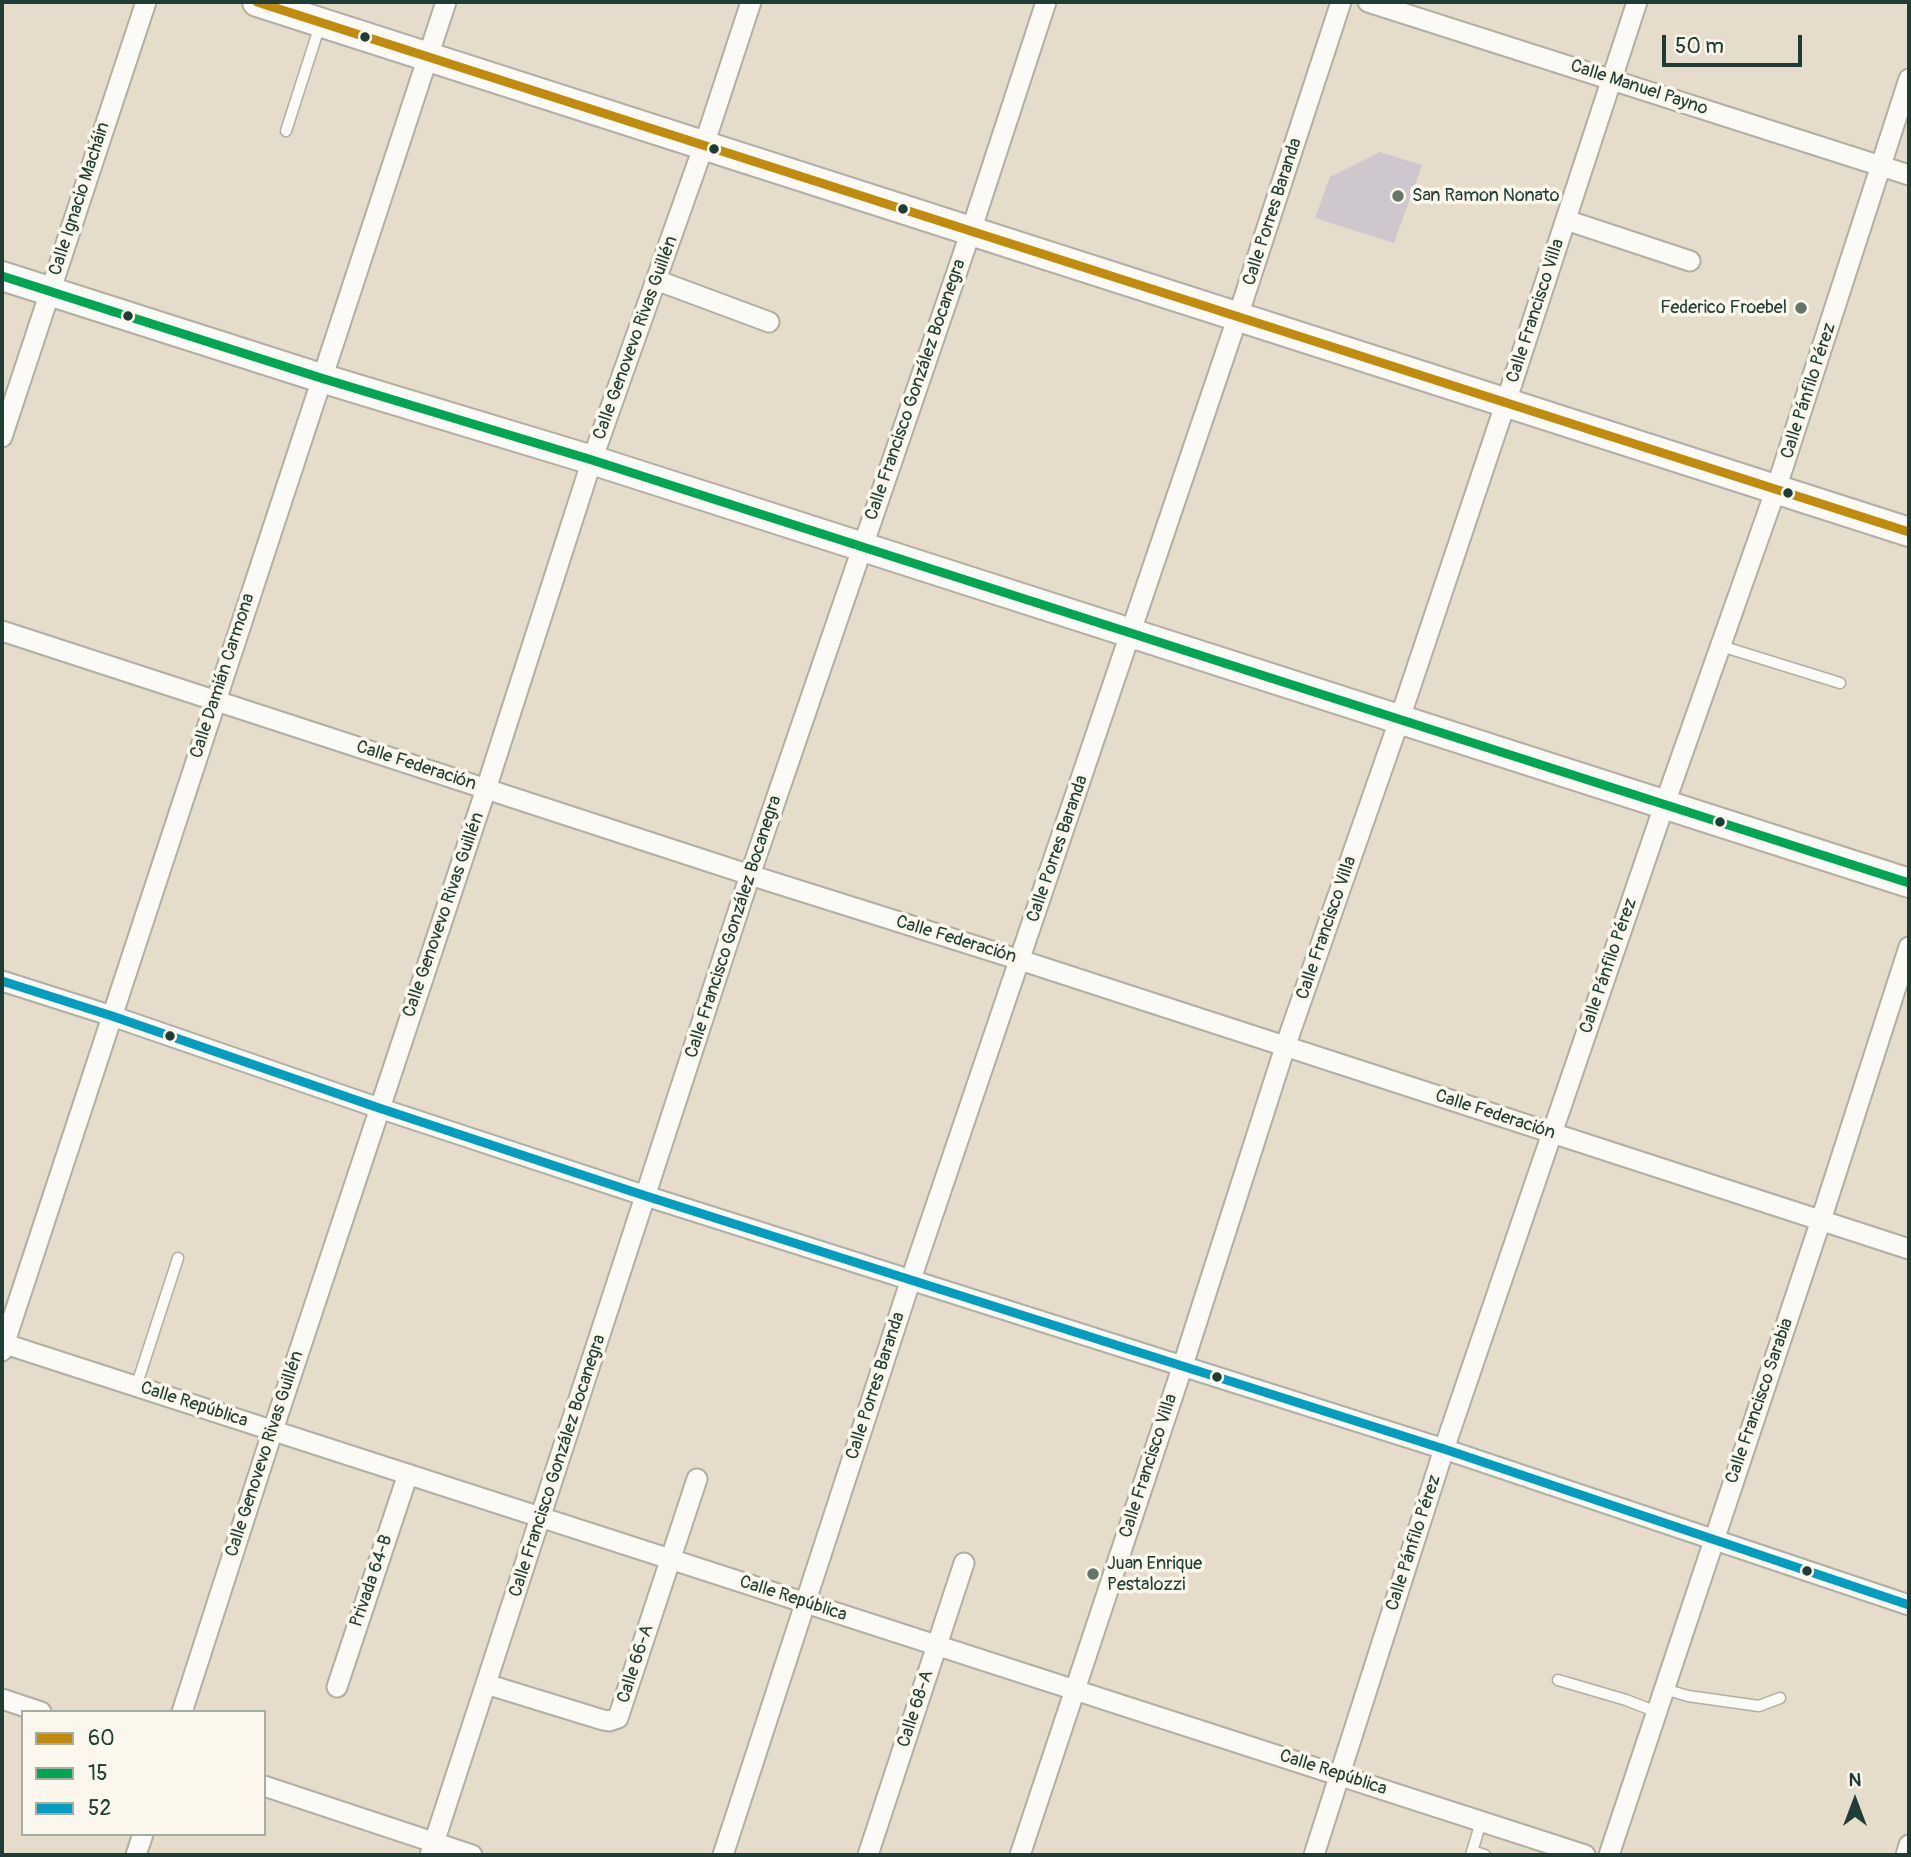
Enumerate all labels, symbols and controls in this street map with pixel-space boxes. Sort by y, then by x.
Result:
scale bar [1666,21,1806,65]
unlabelled marker [358,30,372,44]
text: 50 m [1675,33,1724,60]
street label: Calle Manuel Payno [1567,56,1711,120]
street label: Calle Ignacio Macháin [45,120,115,278]
street label: Calle Porres Baranda [1239,135,1307,289]
unlabelled marker [707,142,721,156]
place label: San Ramon Nonato [1412,185,1559,207]
marker: San Ramon Nonato [1390,188,1406,204]
unlabelled marker [896,202,910,216]
street label: Calle Genovevo Rivas Guillén [589,233,683,443]
street label: Calle Francisco Villa [1503,236,1569,386]
street label: Calle Francisco González Bocanegra [861,257,971,523]
place label: Federico Froebel [1660,297,1787,319]
marker: Federico Froebel [1793,300,1809,316]
unlabelled marker [121,309,135,323]
street label: Calle Pánfilo Pérez [1777,320,1841,462]
unlabelled marker [1781,486,1795,500]
street label: Calle Damián Carmona [186,591,260,761]
street label: Calle Federación [353,736,479,796]
street label: Calle Porres Baranda [1023,773,1093,925]
street label: Calle Francisco González Bocanegra [681,793,787,1061]
street label: Calle Genovevo Rivas Guillén [399,810,489,1020]
unlabelled marker [1713,815,1727,829]
street label: Calle Francisco Villa [1292,854,1362,1002]
street label: Calle Pánfilo Pérez [1576,896,1642,1036]
street label: Calle Federación [893,911,1019,969]
unlabelled marker [163,1029,177,1043]
street label: Calle Federación [1432,1085,1558,1145]
street label: Calle Porres Baranda [842,1309,910,1463]
street label: Calle Francisco Sarabia [1722,1316,1798,1486]
street label: Calle Francisco González Bocanegra [505,1332,611,1600]
street label: Calle Genovevo Rivas Guillén [221,1348,309,1560]
unlabelled marker [1210,1370,1224,1384]
street label: Calle República [138,1377,250,1433]
street label: Calle Francisco Villa [1116,1391,1182,1541]
street label: Calle Pánfilo Pérez [1382,1472,1446,1614]
street label: Privada 64-B [346,1532,398,1630]
place label: Juan Enrique Pestalozzi [1107,1553,1202,1596]
unlabelled marker [1800,1564,1814,1578]
marker: Juan Enrique Pestalozzi [1085,1566,1101,1582]
street label: Calle República [737,1571,849,1627]
street label: Calle 66-A [613,1622,659,1706]
street label: Calle 68-A [893,1668,939,1750]
legend [21,1710,266,1836]
text: 60 [88,1725,115,1752]
street label: Calle República [1277,1745,1389,1801]
text: 15 [88,1760,108,1787]
north arrow [1820,1766,1890,1836]
text: N [1849,1768,1861,1792]
text: 52 [88,1795,111,1822]

